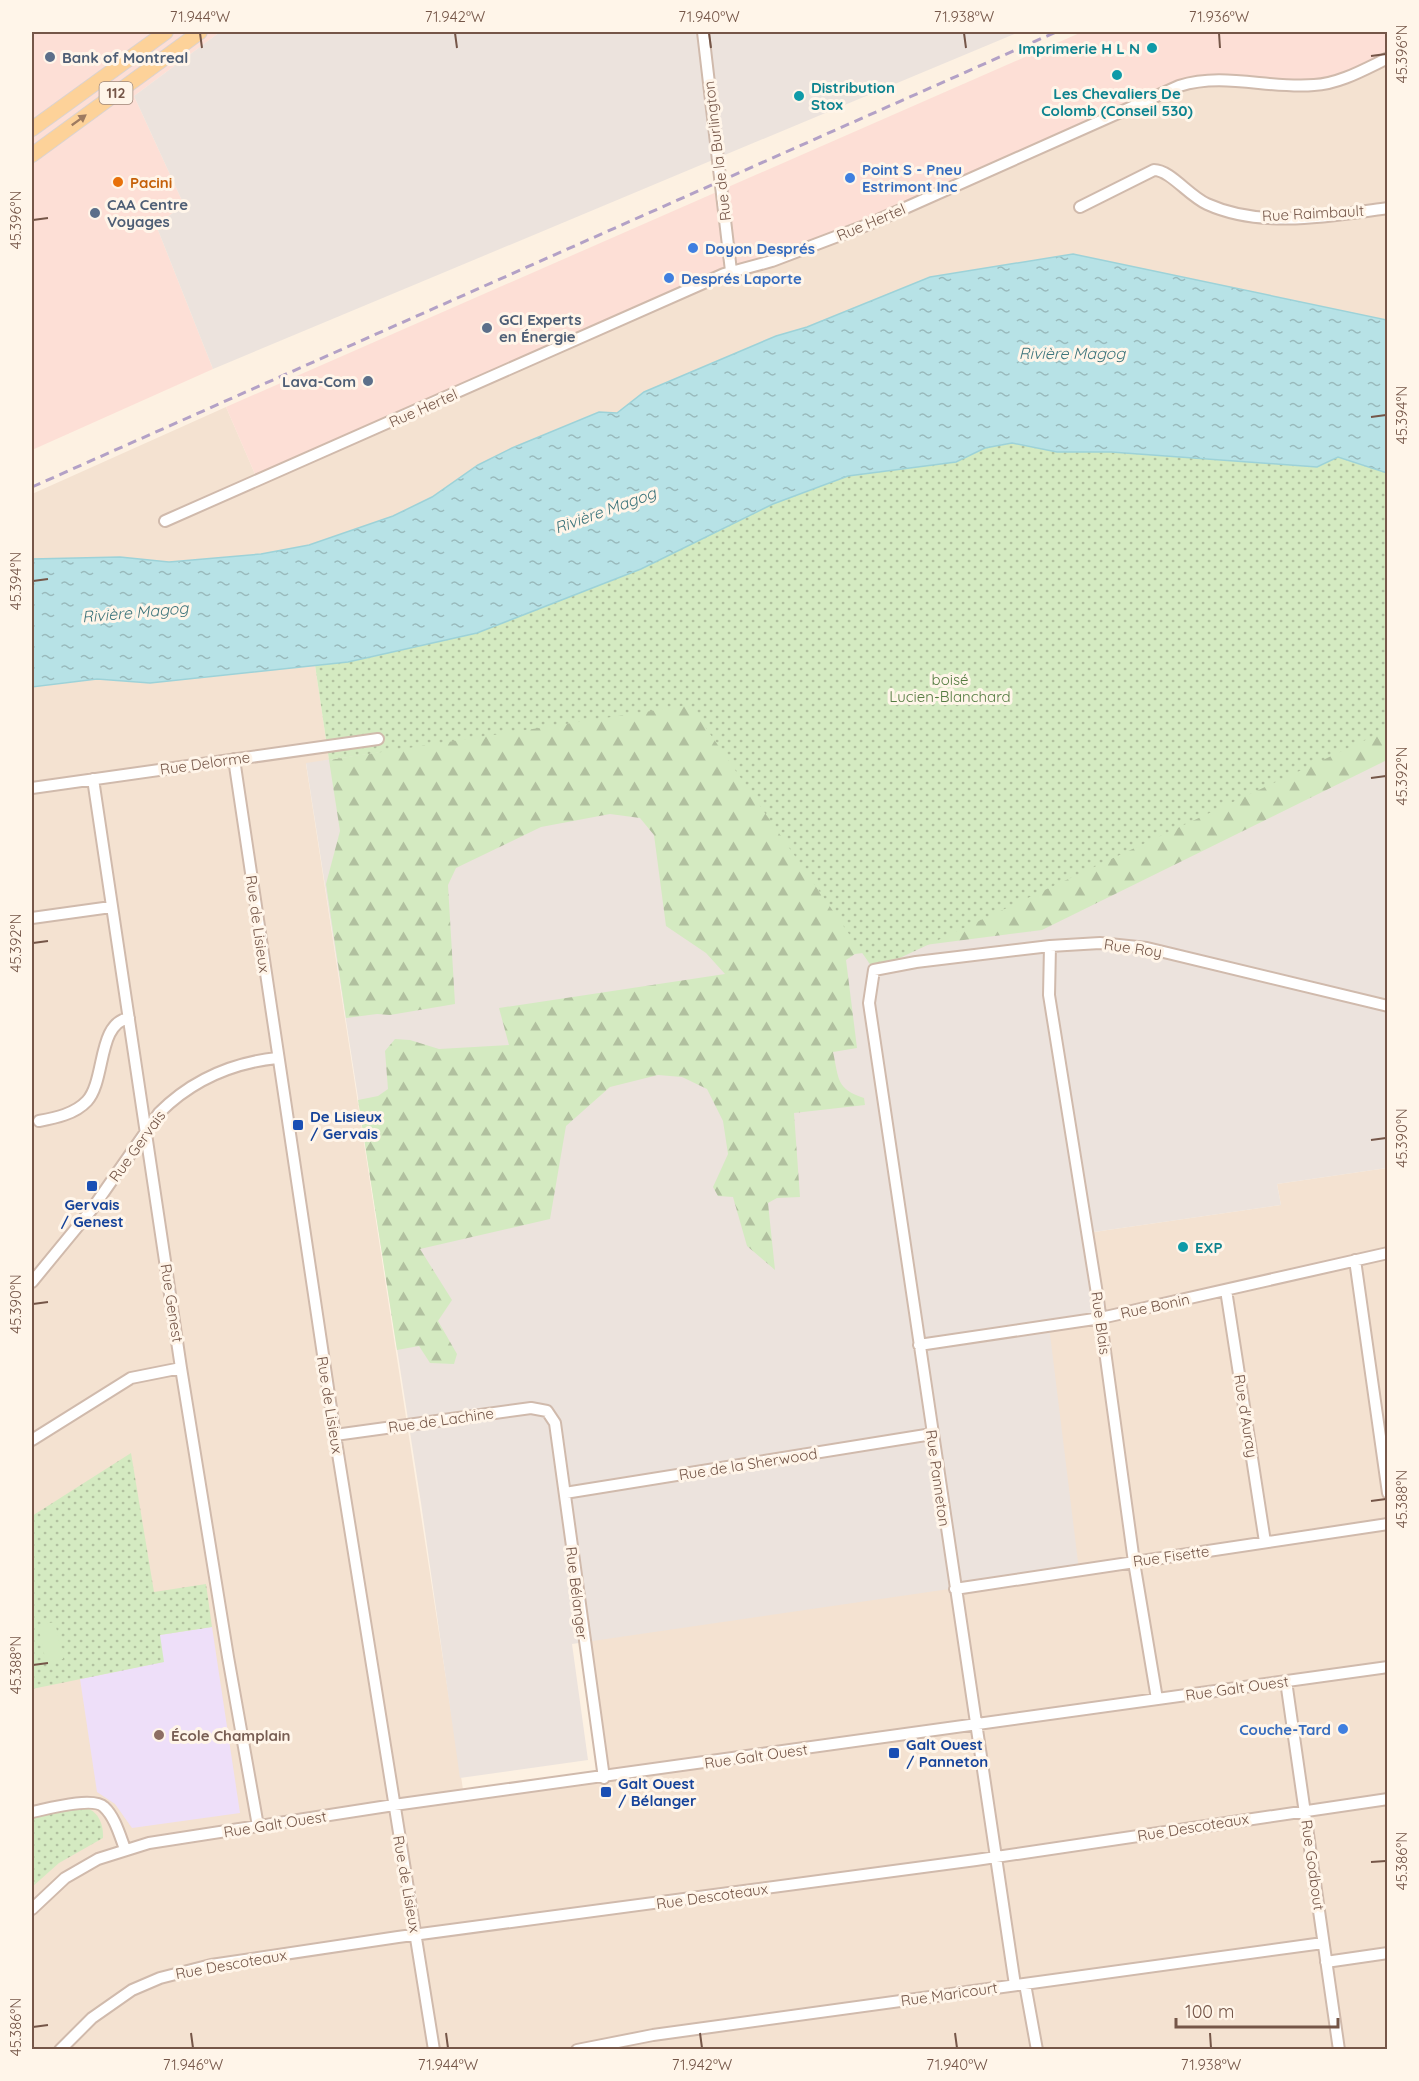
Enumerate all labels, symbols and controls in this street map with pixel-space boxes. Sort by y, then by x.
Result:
text: 71.944°W [170,7,231,26]
text: 71.942°W [425,7,486,26]
text: 71.940°W [678,7,740,26]
text: 71.938°W [934,7,995,26]
text: 71.936°W [1189,7,1250,26]
text: 45.396°N [1392,25,1411,83]
place label: Imprimerie H L N [1018,39,1140,58]
marker: Imprimerie H L N [1145,41,1159,55]
place label: Bank of Montreal [62,48,188,67]
marker: Bank of Montreal [43,50,57,64]
marker: Les Chevaliers De Colomb (Conseil 530) [1110,68,1124,82]
place label: Distribution Stox [811,78,895,114]
street label: Rue de la Burlington [699,80,735,222]
road number: 112 [100,82,132,104]
place label: Les Chevaliers De Colomb (Conseil 530) [1041,84,1193,120]
marker: Distribution Stox [792,89,806,103]
one-way arrow [70,114,86,126]
place label: Point S - Pneu Estrimont Inc [862,160,962,196]
marker: Point S - Pneu Estrimont Inc [843,171,857,185]
place label: Pacini [130,173,172,192]
marker: Pacini [111,175,125,189]
text: 45.396°N [6,191,25,249]
place label: CAA Centre Voyages [107,195,188,231]
street label: Rue Hertel [834,199,908,245]
street label: Rue Raimbault [1261,201,1365,225]
marker: CAA Centre Voyages [88,206,102,220]
place label: Doyon Després [705,239,815,258]
marker: Doyon Després [686,241,700,255]
place label: Després Laporte [681,269,802,288]
marker: Després Laporte [662,271,676,285]
place label: GCI Experts en Énergie [499,310,582,346]
marker: GCI Experts en Énergie [480,321,494,335]
water label: Rivière Magog [1019,343,1126,363]
place label: Lava-Com [282,372,356,391]
marker: Lava-Com [361,374,375,388]
street label: Rue Hertel [386,384,460,432]
text: 45.394°N [1392,386,1411,444]
water label: Rivière Magog [552,482,659,538]
text: 45.394°N [6,552,25,610]
water label: Rivière Magog [81,597,190,627]
park label: boisé Lucien-Blanchard [889,670,1011,706]
street label: Rue Delorme [159,747,251,779]
text: 45.392°N [1392,747,1411,805]
street label: Rue de Lisieux [242,874,274,974]
text: 45.392°N [6,914,25,972]
street label: Rue Roy [1103,935,1163,961]
street label: Rue Gervais [105,1107,169,1185]
place label: De Lisieux / Gervais [310,1107,382,1143]
text: 45.390°N [1392,1108,1411,1168]
marker: De Lisieux / Gervais [291,1118,305,1132]
marker: Gervais / Genest [85,1179,99,1193]
place label: Gervais / Genest [60,1195,124,1231]
place label: EXP [1195,1238,1222,1257]
marker: EXP [1176,1240,1190,1254]
street label: Rue Genest [156,1262,188,1344]
text: 45.390°N [6,1274,25,1334]
street label: Rue Bonin [1119,1289,1191,1323]
street label: Rue Blais [1087,1290,1115,1356]
street label: Rue de Lisieux [313,1355,347,1455]
street label: Rue d'Auray [1230,1373,1262,1459]
street label: Rue de Lachine [387,1403,495,1437]
street label: Rue Panneton [922,1428,954,1528]
street label: Rue de la Sherwood [677,1444,819,1484]
text: 45.388°N [1392,1470,1411,1528]
street label: Rue Fisette [1132,1541,1210,1571]
street label: Rue Bélanger [562,1545,592,1641]
text: 45.388°N [6,1636,25,1694]
street label: Rue Galt Ouest [1184,1671,1290,1705]
place label: Couche-Tard [1239,1720,1331,1739]
marker: Couche-Tard [1336,1722,1350,1736]
place label: École Champlain [171,1726,291,1745]
marker: École Champlain [152,1728,166,1742]
place label: Galt Ouest / Panneton [906,1735,988,1771]
street label: Rue Galt Ouest [703,1739,809,1773]
marker: Galt Ouest / Panneton [887,1746,901,1760]
place label: Galt Ouest / Bélanger [618,1774,697,1810]
marker: Galt Ouest / Bélanger [599,1785,613,1799]
street label: Rue Galt Ouest [222,1806,328,1842]
street label: Rue Descoteaux [1136,1809,1250,1845]
street label: Rue Godbout [1297,1818,1329,1912]
text: 45.386°N [1392,1832,1411,1890]
street label: Rue de Lisieux [389,1834,425,1934]
street label: Rue Descoteaux [655,1879,769,1913]
street label: Rue Descoteaux [174,1945,288,1983]
street label: Rue Maricourt [899,1978,999,2010]
scale bar [1176,1991,1338,2029]
text: 45.386°N [6,1998,25,2056]
text: 100 m [1185,2000,1234,2023]
text: 71.946°W [163,2055,224,2074]
text: 71.944°W [418,2055,479,2074]
text: 71.942°W [672,2055,733,2074]
text: 71.940°W [926,2055,988,2074]
text: 71.938°W [1181,2055,1242,2074]

